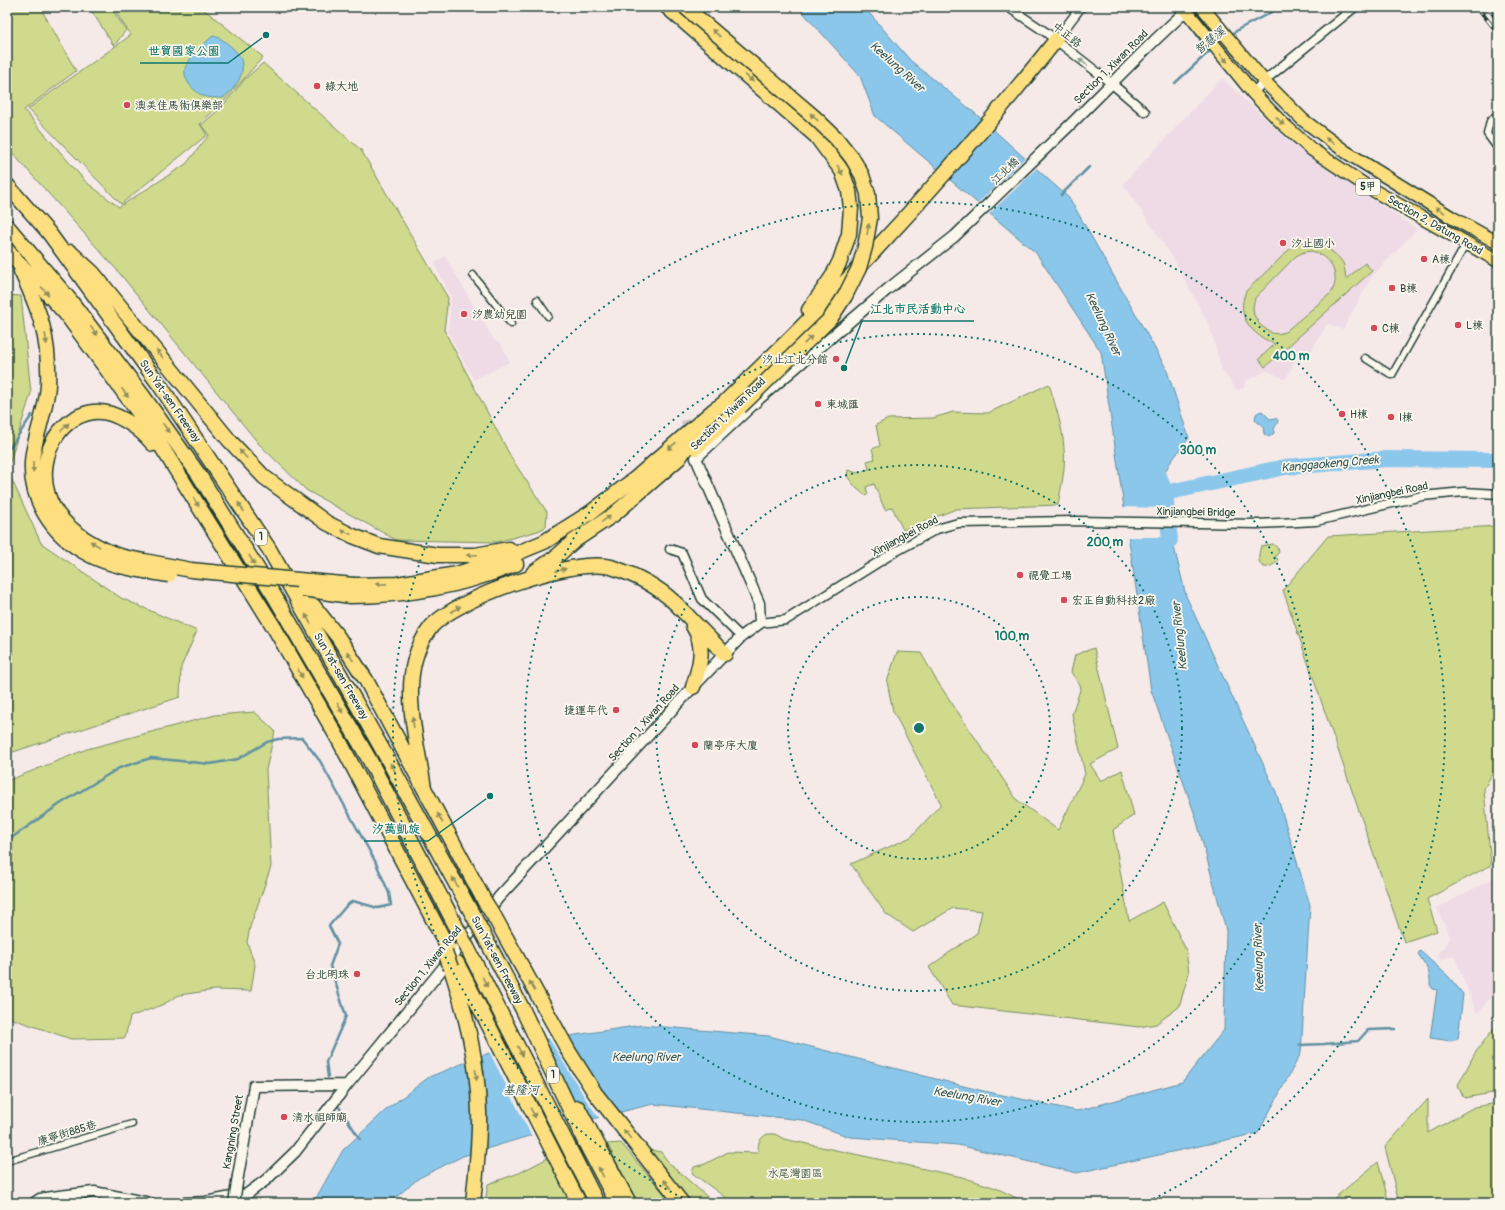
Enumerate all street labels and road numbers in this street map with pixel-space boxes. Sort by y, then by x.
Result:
street label: 中正路 [1050,20,1084,50]
street label: Section 1, Xiwan Road [1071,27,1151,107]
street label: 江北橋 [989,155,1021,187]
road number: 5甲 [1356,179,1380,195]
street label: Section 2, Datung Road [1385,192,1485,258]
street label: Sun Yat-sen Freeway [137,357,203,445]
street label: Section 1, Xiwan Road [688,375,768,453]
street label: Xinjiangbei Road [1355,479,1429,507]
street label: Xinjiangbei Bridge [1156,505,1236,519]
street label: Xinjiangbei Road [870,513,940,559]
road number: 1 [255,529,267,545]
street label: Sun Yat-sen Freeway [311,631,371,722]
street label: Section 1, Xiwan Road [606,682,682,764]
street label: Sun Yat-sen Freeway [468,914,526,1006]
street label: Section 1, Xiwan Road [392,923,464,1009]
road number: 1 [547,1067,559,1083]
street label: Kangning Street [220,1093,246,1170]
street label: 康寧街885巷 [36,1118,98,1148]

